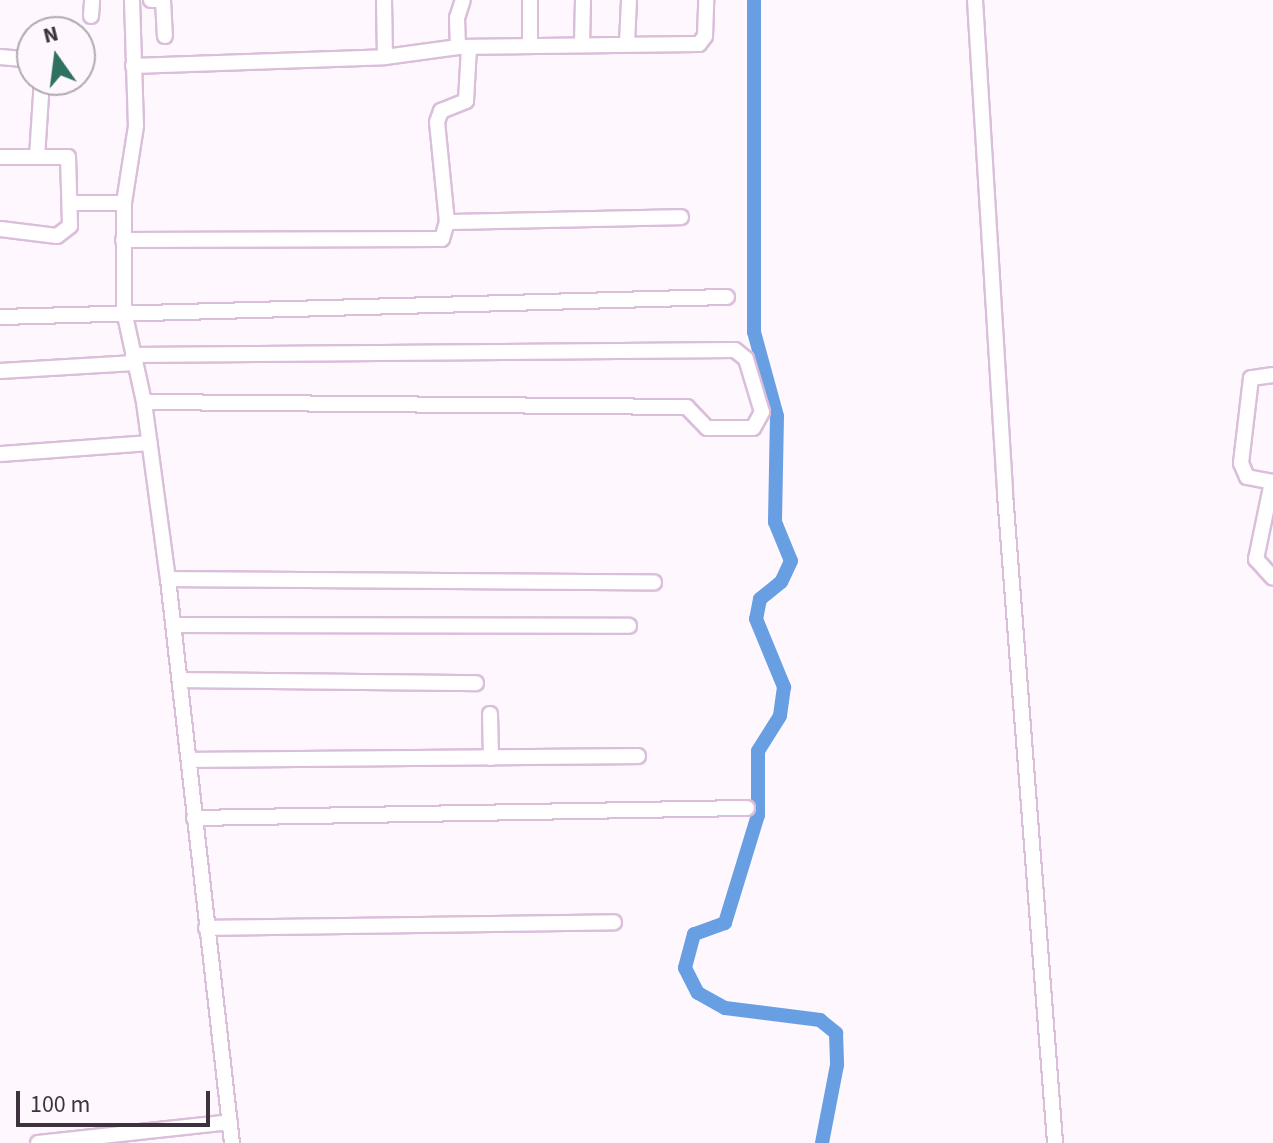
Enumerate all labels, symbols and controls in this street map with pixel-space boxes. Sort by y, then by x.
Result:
north arrow [16,16,96,96]
text: N [40,17,62,52]
scale bar [20,1075,214,1125]
text: 100 m [30,1087,90,1122]

